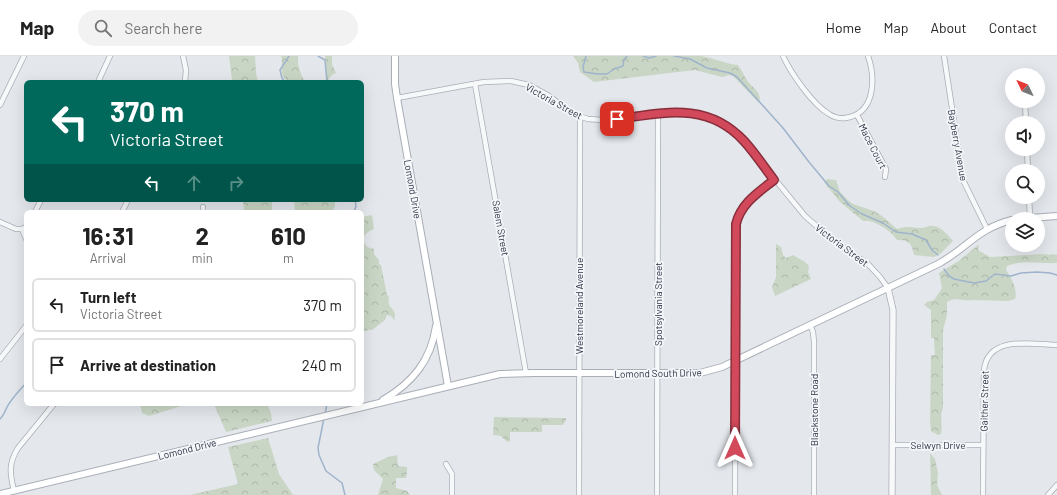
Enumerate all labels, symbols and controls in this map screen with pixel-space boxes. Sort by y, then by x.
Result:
search box [78,10,358,46]
text: Map [20,16,54,39]
icon: search [92,17,114,39]
text: Search here [124,19,202,37]
text: Home [826,19,862,36]
text: Map [884,19,908,36]
text: About [930,19,967,36]
text: Contact [989,19,1037,36]
north arrow [1005,68,1045,108]
map controls [1005,68,1045,252]
street label: Victoria Street [523,80,585,122]
text: 370 m [110,94,184,128]
icon: left [44,96,96,148]
pin [600,102,634,136]
icon: arrive [606,108,628,130]
street label: Bayberry Avenue [946,108,970,182]
button: sound [1005,116,1045,156]
street label: Mace Court [857,121,890,171]
text: Victoria Street [110,128,224,150]
street label: Lomond Drive [402,158,424,220]
button: search [1005,164,1045,204]
icon: left [141,172,163,194]
icon: ahead [183,172,205,194]
icon: right [225,172,247,194]
street label: Salem Street [490,199,512,257]
button: layers [1005,212,1045,252]
text: 16:31 [82,221,134,250]
text: 2 [196,221,209,250]
text: 610 [271,221,306,250]
street label: Victoria Street [813,221,871,269]
text: Arrival [90,250,126,266]
text: min [192,250,213,266]
text: m [283,250,294,266]
street label: Westmoreland Avenue [573,258,585,354]
street label: Spotsylvania Street [652,262,664,346]
text: Turn left [80,288,136,306]
icon: left [46,294,68,316]
text: 370 m [303,296,342,314]
text: Victoria Street [80,306,162,322]
icon: arrive [46,354,68,376]
text: Arrive at destination [80,356,216,374]
text: 240 m [302,356,342,374]
street label: Lomond South Drive [614,366,702,380]
street label: Gaither Street [977,370,991,432]
street label: Blackstone Road [808,374,820,446]
position arrow [714,427,756,469]
street label: Lomond Drive [157,436,217,462]
street label: Selwyn Drive [911,439,965,451]

